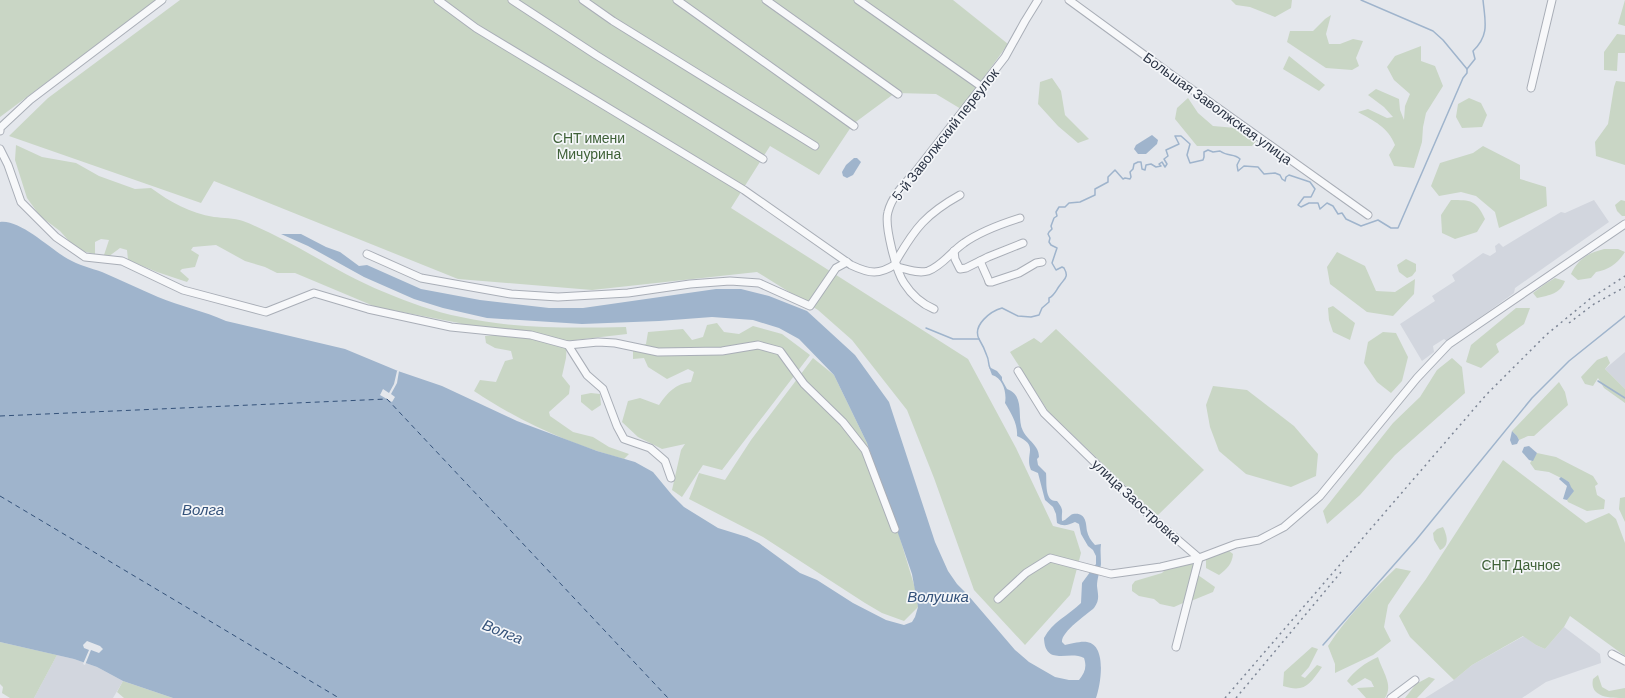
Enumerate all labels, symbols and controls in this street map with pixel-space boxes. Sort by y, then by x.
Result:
street label: Большая Заволжская улица [1140,48,1296,168]
street label: 5-й Заволжский переулок [888,64,1002,204]
park label: СНТ имени Мичурина [553,129,625,162]
street label: улица Заостровка [1089,455,1185,547]
water label: Волга [182,500,224,518]
park label: СНТ Дачное [1481,556,1561,573]
water label: Волушка [907,587,969,605]
water label: Волга [480,615,526,647]

